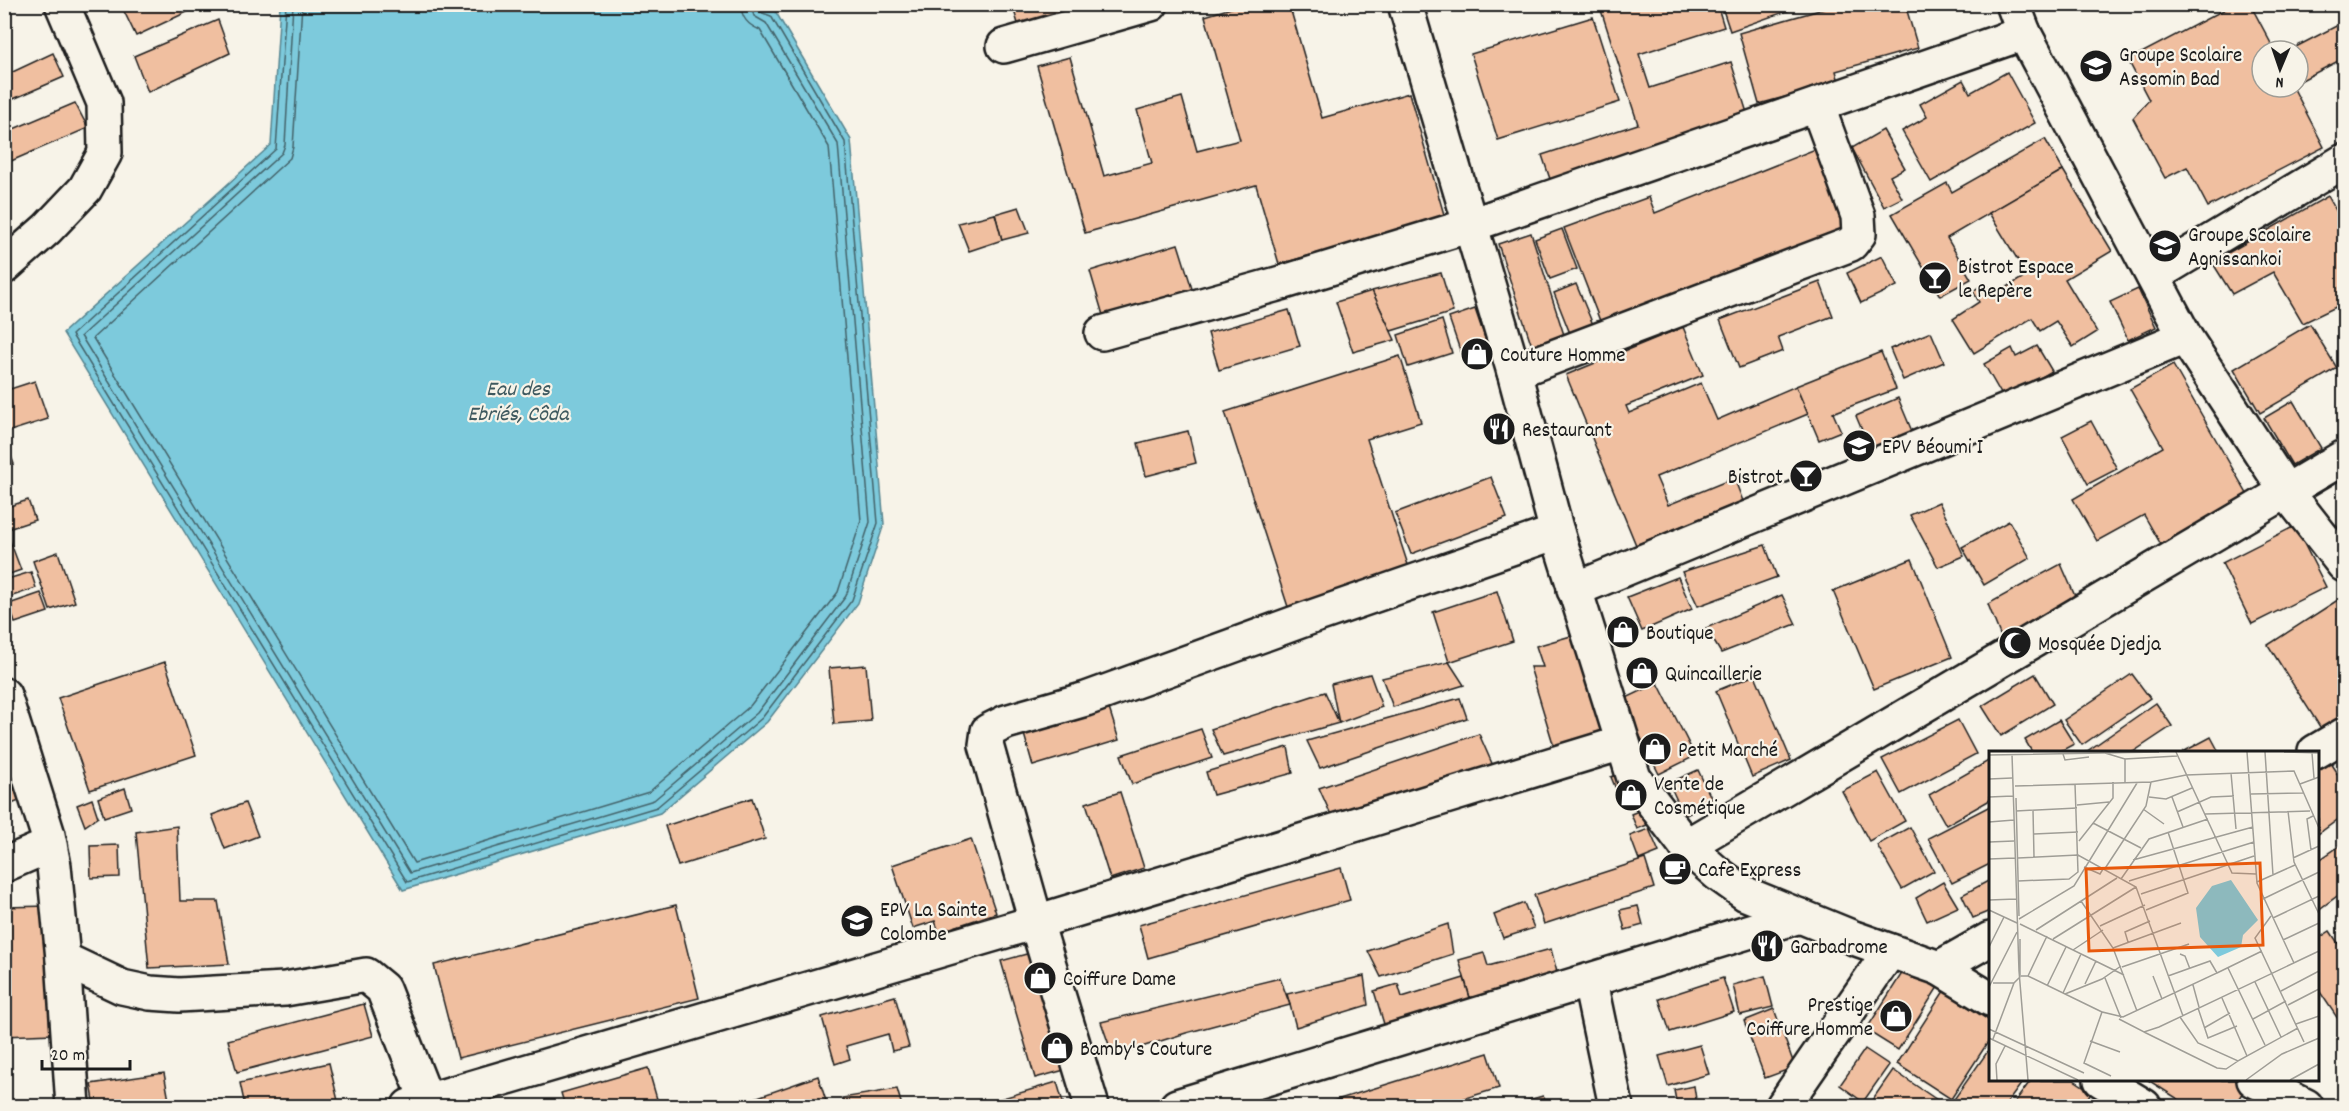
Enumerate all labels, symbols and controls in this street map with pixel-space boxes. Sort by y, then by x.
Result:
north arrow [2250,39,2310,99]
place label: Groupe Scolaire Assomin Bad [2119,42,2242,96]
school or university icon: Groupe Scolaire Assomin Bad [2078,48,2114,84]
text: N [2275,70,2284,93]
place label: Groupe Scolaire Agnissankoi [2188,222,2311,276]
school or university icon: Groupe Scolaire Agnissankoi [2147,228,2183,264]
place label: Bistrot Espace le Repère [1958,254,2074,308]
bar icon: Bistrot Espace le Repère [1917,260,1953,296]
shop icon: Couture Homme [1459,336,1495,372]
place label: Couture Homme [1500,342,1626,372]
water label: Eau des Ebriés, Côda [468,375,570,431]
restaurant icon: Restaurant [1481,411,1517,447]
place label: Restaurant [1522,417,1612,447]
school or university icon: EPV Béoumi I [1841,428,1877,464]
place label: EPV Béoumi I [1882,434,1983,464]
bar icon: Bistrot [1788,458,1824,494]
place label: Bistrot [1728,464,1783,494]
shop icon: Boutique [1605,614,1641,650]
place label: Boutique [1646,620,1714,650]
mosque icon: Mosquée Djedja [1997,625,2033,661]
place label: Mosquée Djedja [2038,631,2162,661]
shop icon: Quincaillerie [1624,655,1660,691]
place label: Quincaillerie [1665,661,1762,691]
shop icon: Petit Marché [1637,731,1673,767]
place label: Petit Marché [1678,737,1778,767]
inset map [1989,751,2319,1081]
place label: Vente de Cosmétique [1654,771,1745,825]
shop icon: Vente de Cosmétique [1613,777,1649,813]
cafe icon: Cafe Express [1657,851,1693,887]
place label: Cafe Express [1698,857,1801,887]
place label: EPV La Sainte Colombe [880,897,987,951]
school or university icon: EPV La Sainte Colombe [839,903,875,939]
restaurant icon: Garbadrome [1749,928,1785,964]
place label: Garbadrome [1790,934,1888,964]
shop icon: Coiffure Dame [1022,960,1058,996]
place label: Coiffure Dame [1063,966,1176,996]
place label: Prestige Coiffure Homme [1746,992,1873,1046]
shop icon: Prestige Coiffure Homme [1878,998,1914,1034]
shop icon: Bamby's Couture [1039,1030,1075,1066]
scale bar [42,1033,130,1071]
place label: Bamby's Couture [1080,1036,1212,1066]
text: 20 m [51,1044,85,1069]

